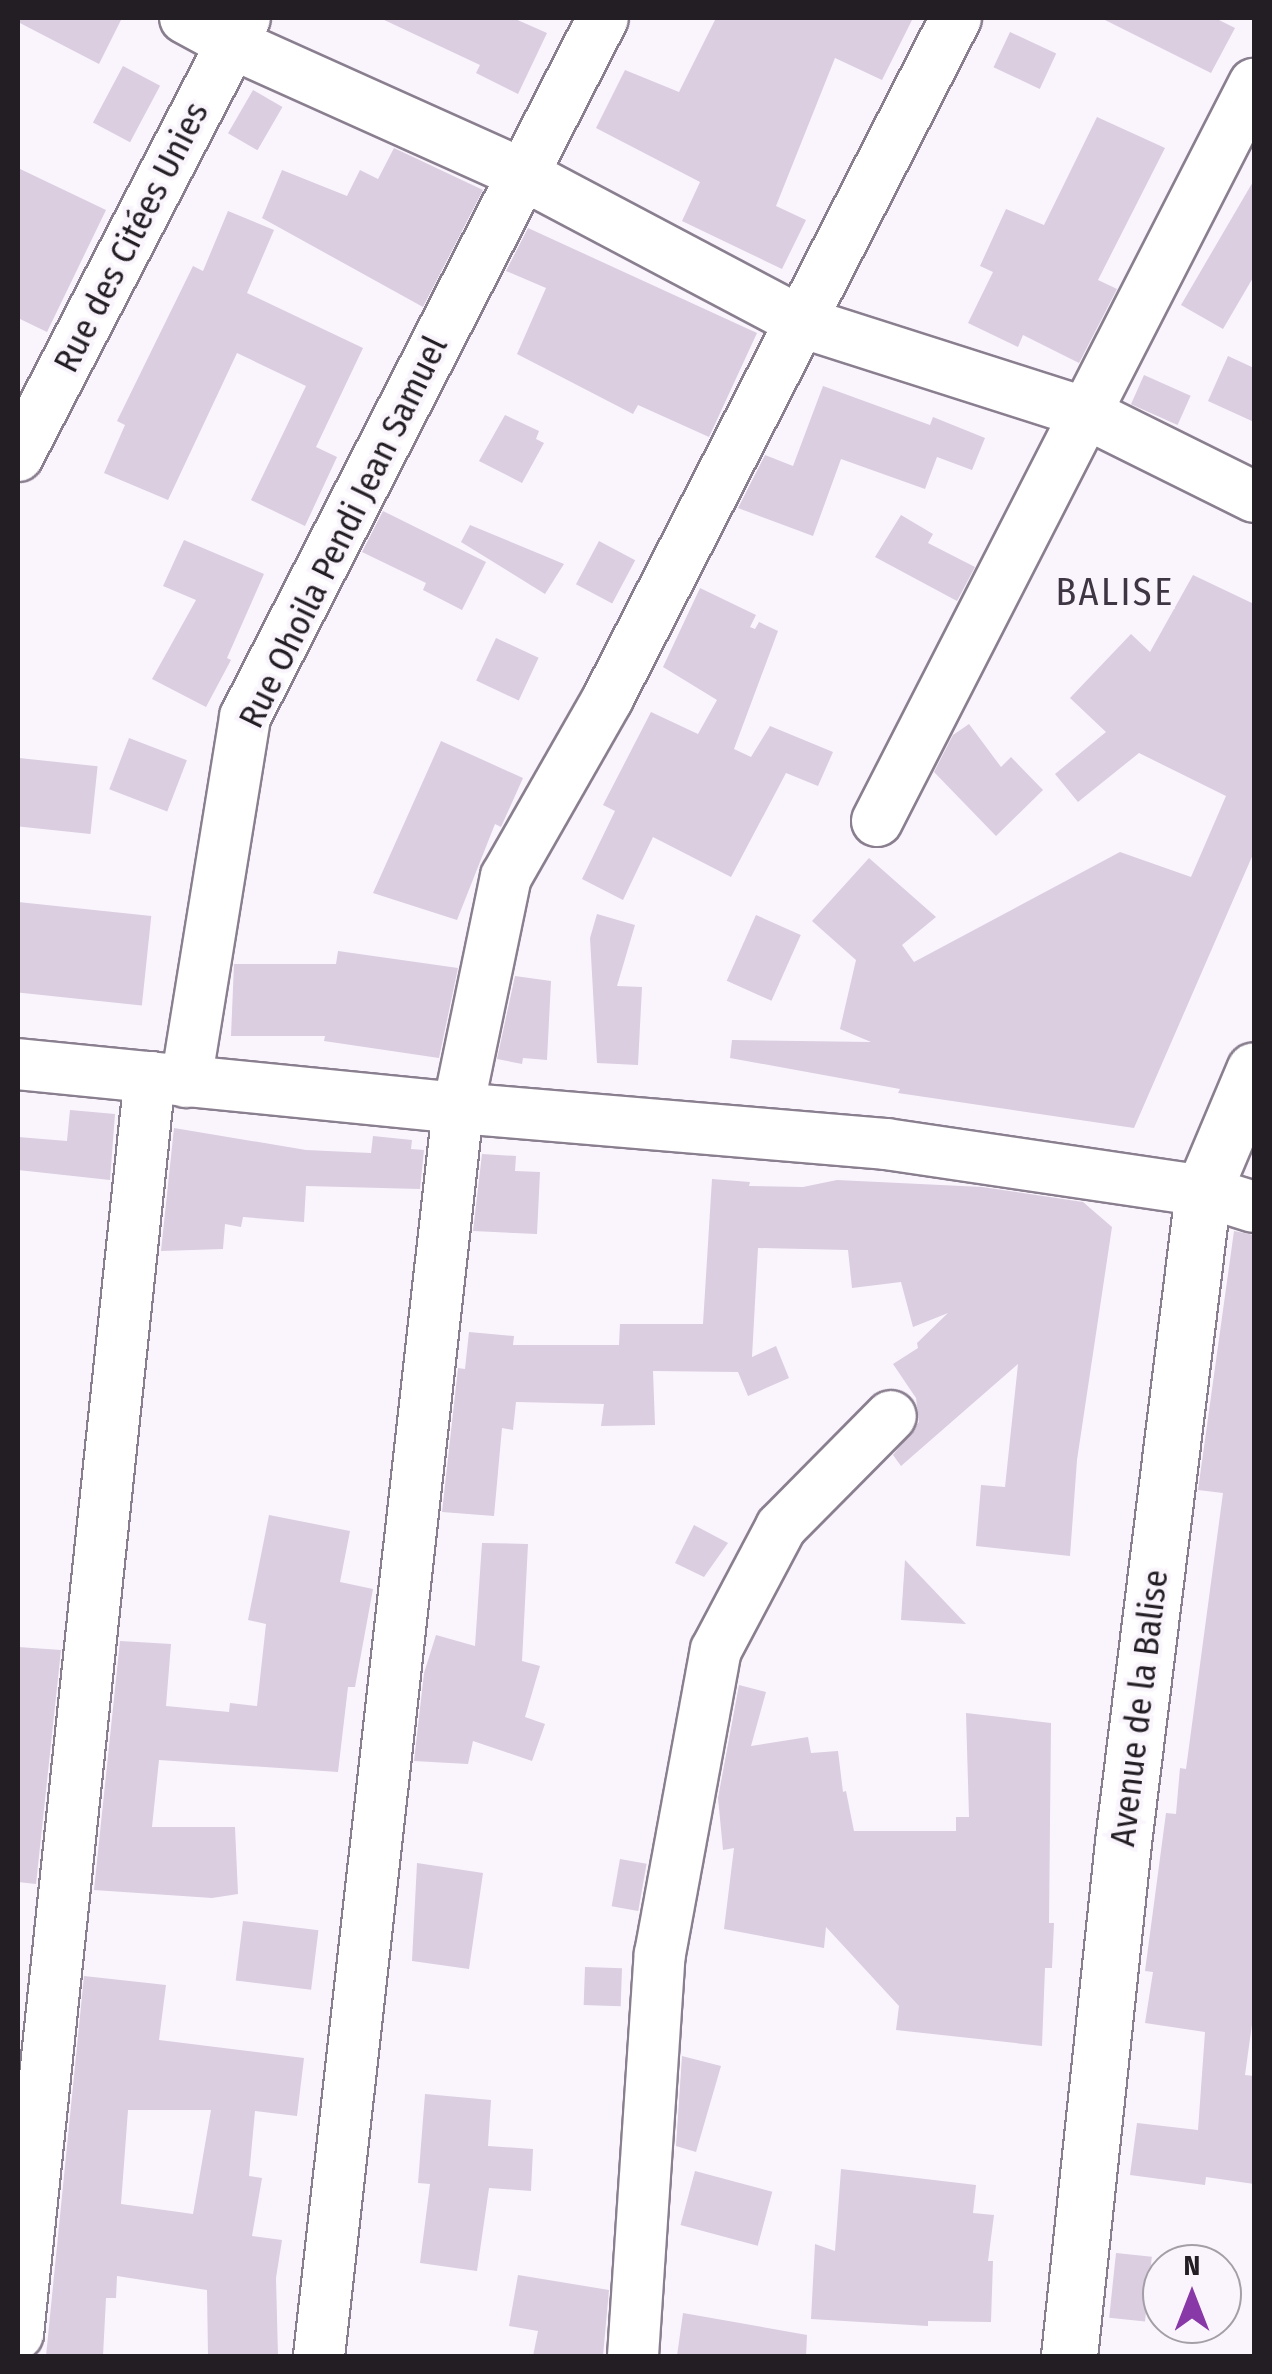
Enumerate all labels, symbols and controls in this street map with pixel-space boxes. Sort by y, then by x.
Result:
street label: Rue des Citées Unies [45,95,217,379]
street label: Rue Ohoila Pendi Jean Samuel [230,329,456,735]
district label: BALISE [1055,570,1175,616]
street label: Avenue de la Balise [1101,1567,1177,1849]
north arrow [1142,2244,1242,2344]
text: N [1184,2249,1200,2282]

